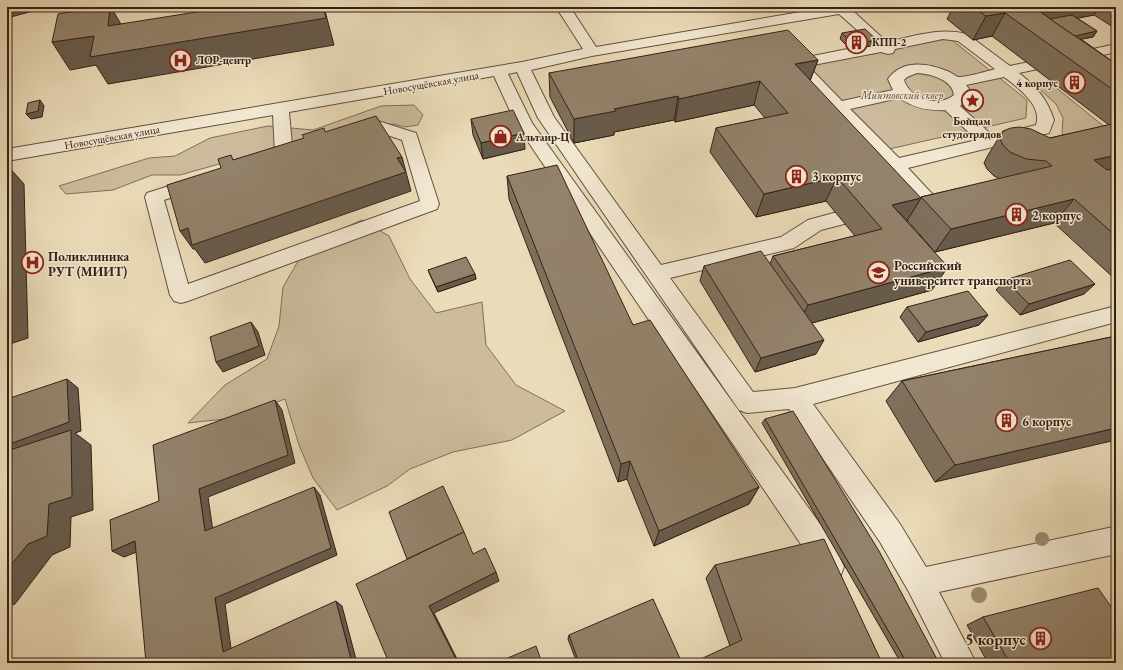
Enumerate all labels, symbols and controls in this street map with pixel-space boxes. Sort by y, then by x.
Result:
building icon: КПП-2 [844,29,870,55]
place label: КПП-2 [872,35,907,49]
hospital icon: ЛОР-центр [167,47,193,73]
place label: ЛОР-центр [196,53,251,67]
street label: Новосущёвская улица [382,68,480,98]
building icon: 4 корпус [1061,70,1087,96]
place label: 4 корпус [1016,76,1058,90]
park label: Миитовский сквер [860,88,943,103]
place icon: Бойцам студотрядов [959,88,985,114]
place label: Бойцам студотрядов [943,114,1002,141]
street label: Новосущёвская улица [63,122,161,152]
shop icon: Альтаир-Ц [488,124,514,150]
place label: Альтаир-Ц [515,130,570,144]
building icon: 3 корпус [784,163,810,189]
place label: 3 корпус [812,168,862,185]
building icon: 2 корпус [1003,202,1029,228]
place label: 2 корпус [1032,207,1082,224]
place label: Поликлиника РУТ (МИИТ) [48,248,129,280]
hospital icon: Поликлиника РУТ (МИИТ) [19,250,45,276]
place label: Российский университет транспорта [894,257,1032,289]
school or university icon: Российский университет транспорта [865,259,891,285]
building icon: 6 корпус [994,408,1020,434]
place label: 6 корпус [1022,413,1072,430]
building icon: 5 корпус [1028,626,1054,652]
place label: 5 корпус [965,629,1026,650]

